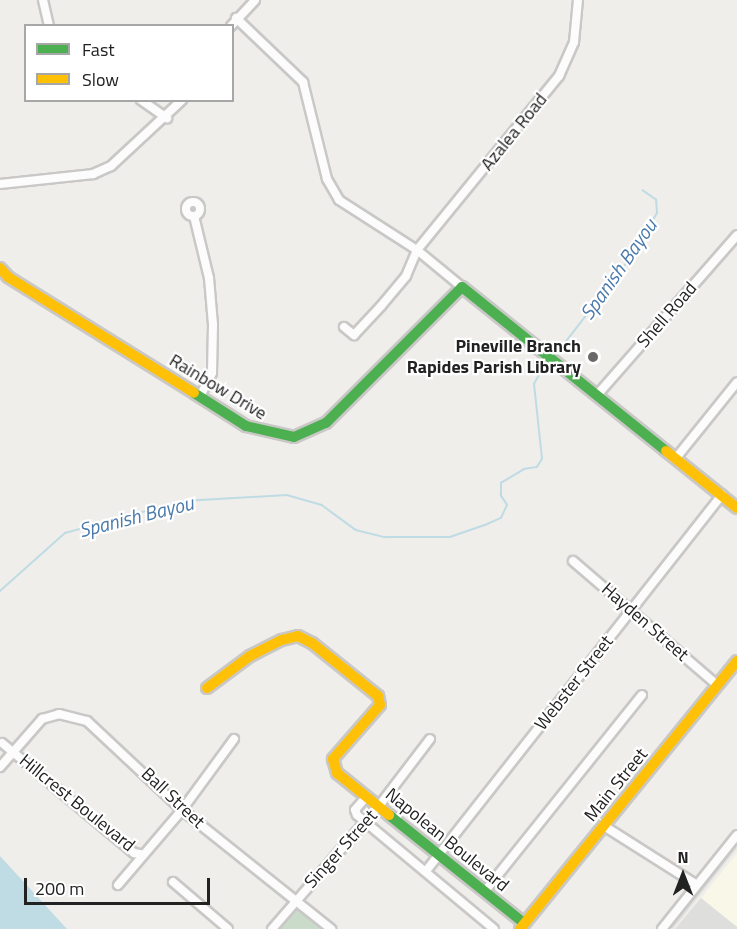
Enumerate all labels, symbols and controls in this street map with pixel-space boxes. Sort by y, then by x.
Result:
legend [24,24,234,102]
text: Fast [82,36,115,63]
text: Slow [82,66,119,93]
street label: Azalea Road [476,89,552,175]
water label: Spanish Bayou [575,214,661,324]
street label: Shell Road [633,278,701,352]
place label: Pineville Branch Rapides Parish Library [407,336,581,378]
street label: Rainbow Drive [165,350,271,424]
marker: Pineville Branch Rapides Parish Library [586,350,600,364]
water label: Spanish Bayou [76,490,196,542]
street label: Hayden Street [597,578,693,666]
street label: Webster Street [530,631,618,735]
street label: Main Street [580,744,652,826]
street label: Hillcrest Boulevard [15,750,139,856]
street label: Ball Street [137,763,209,833]
street label: Napolean Boulevard [381,784,513,896]
street label: Singer Street [300,805,382,893]
north arrow [653,845,713,905]
text: N [677,845,689,869]
scale bar [27,866,213,904]
text: 200 m [35,875,84,902]

